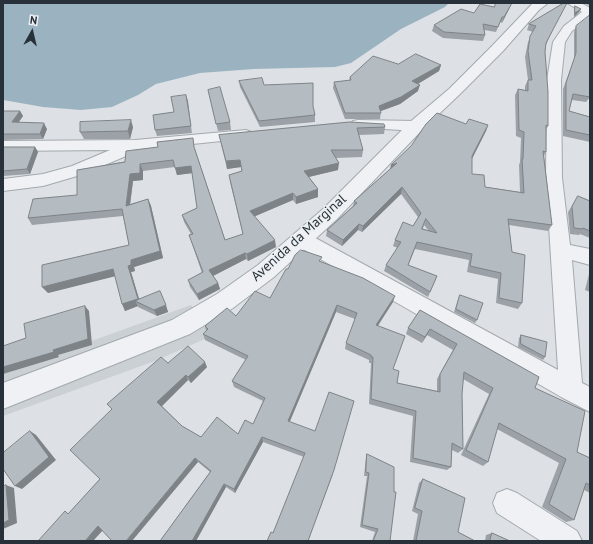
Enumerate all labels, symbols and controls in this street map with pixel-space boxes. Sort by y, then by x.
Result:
north arrow [12,12,52,52]
text: N [29,13,38,28]
street label: Avenida da Marginal [248,191,350,285]

